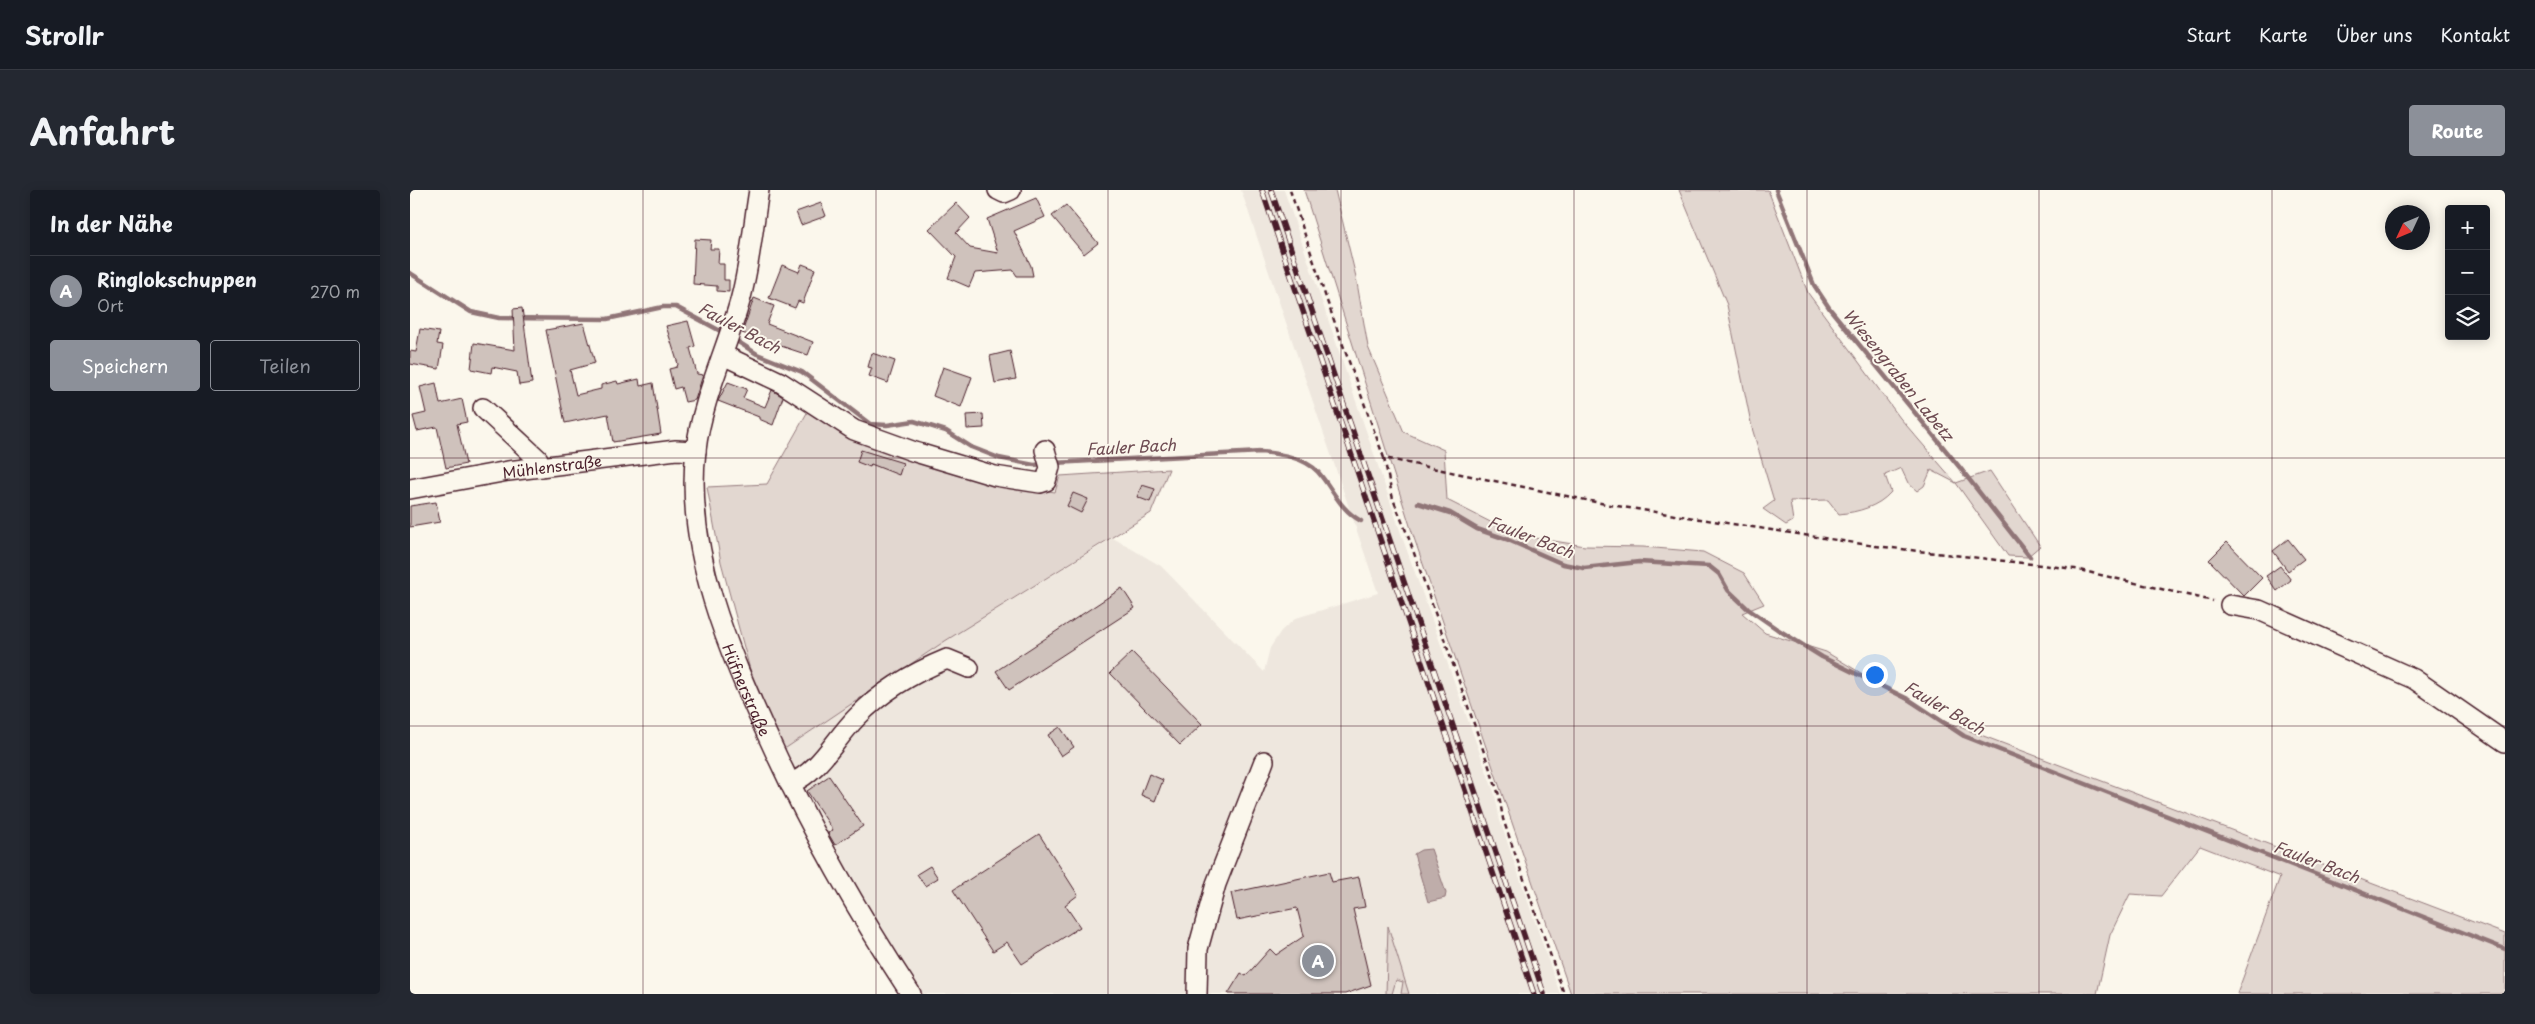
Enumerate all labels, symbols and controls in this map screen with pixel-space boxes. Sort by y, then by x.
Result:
text: Strollr [25,17,104,53]
text: Start [2186,21,2231,48]
text: Karte [2259,21,2308,48]
text: Über uns [2336,21,2412,48]
text: Kontakt [2440,21,2510,48]
text: Anfahrt [30,104,175,157]
button: Route [2409,105,2505,156]
north arrow [2385,205,2430,250]
map controls [2445,205,2490,340]
button: + [2445,205,2490,250]
text: In der Nähe [50,207,172,239]
button: − [2445,250,2490,295]
text: Ringlokschuppen [97,265,257,293]
text: A [60,279,72,303]
text: 270 m [310,279,360,303]
text: Ort [97,293,124,317]
water label: Fauler Bach [695,295,786,359]
button: layers [2445,295,2490,340]
water label: Wiesengraben Labetz [1838,303,1961,447]
button: Speichern [50,340,200,391]
button: Teilen [210,340,360,391]
water label: Fauler Bach [1086,432,1177,460]
street label: Mühlenstraße [501,448,603,483]
water label: Fauler Bach [1485,509,1578,564]
street label: Hüfnerstraße [718,640,778,739]
your location [1862,662,1888,688]
water label: Fauler Bach [1900,674,1990,740]
water label: Fauler Bach [2271,834,2364,889]
pin: A [1302,942,1334,980]

